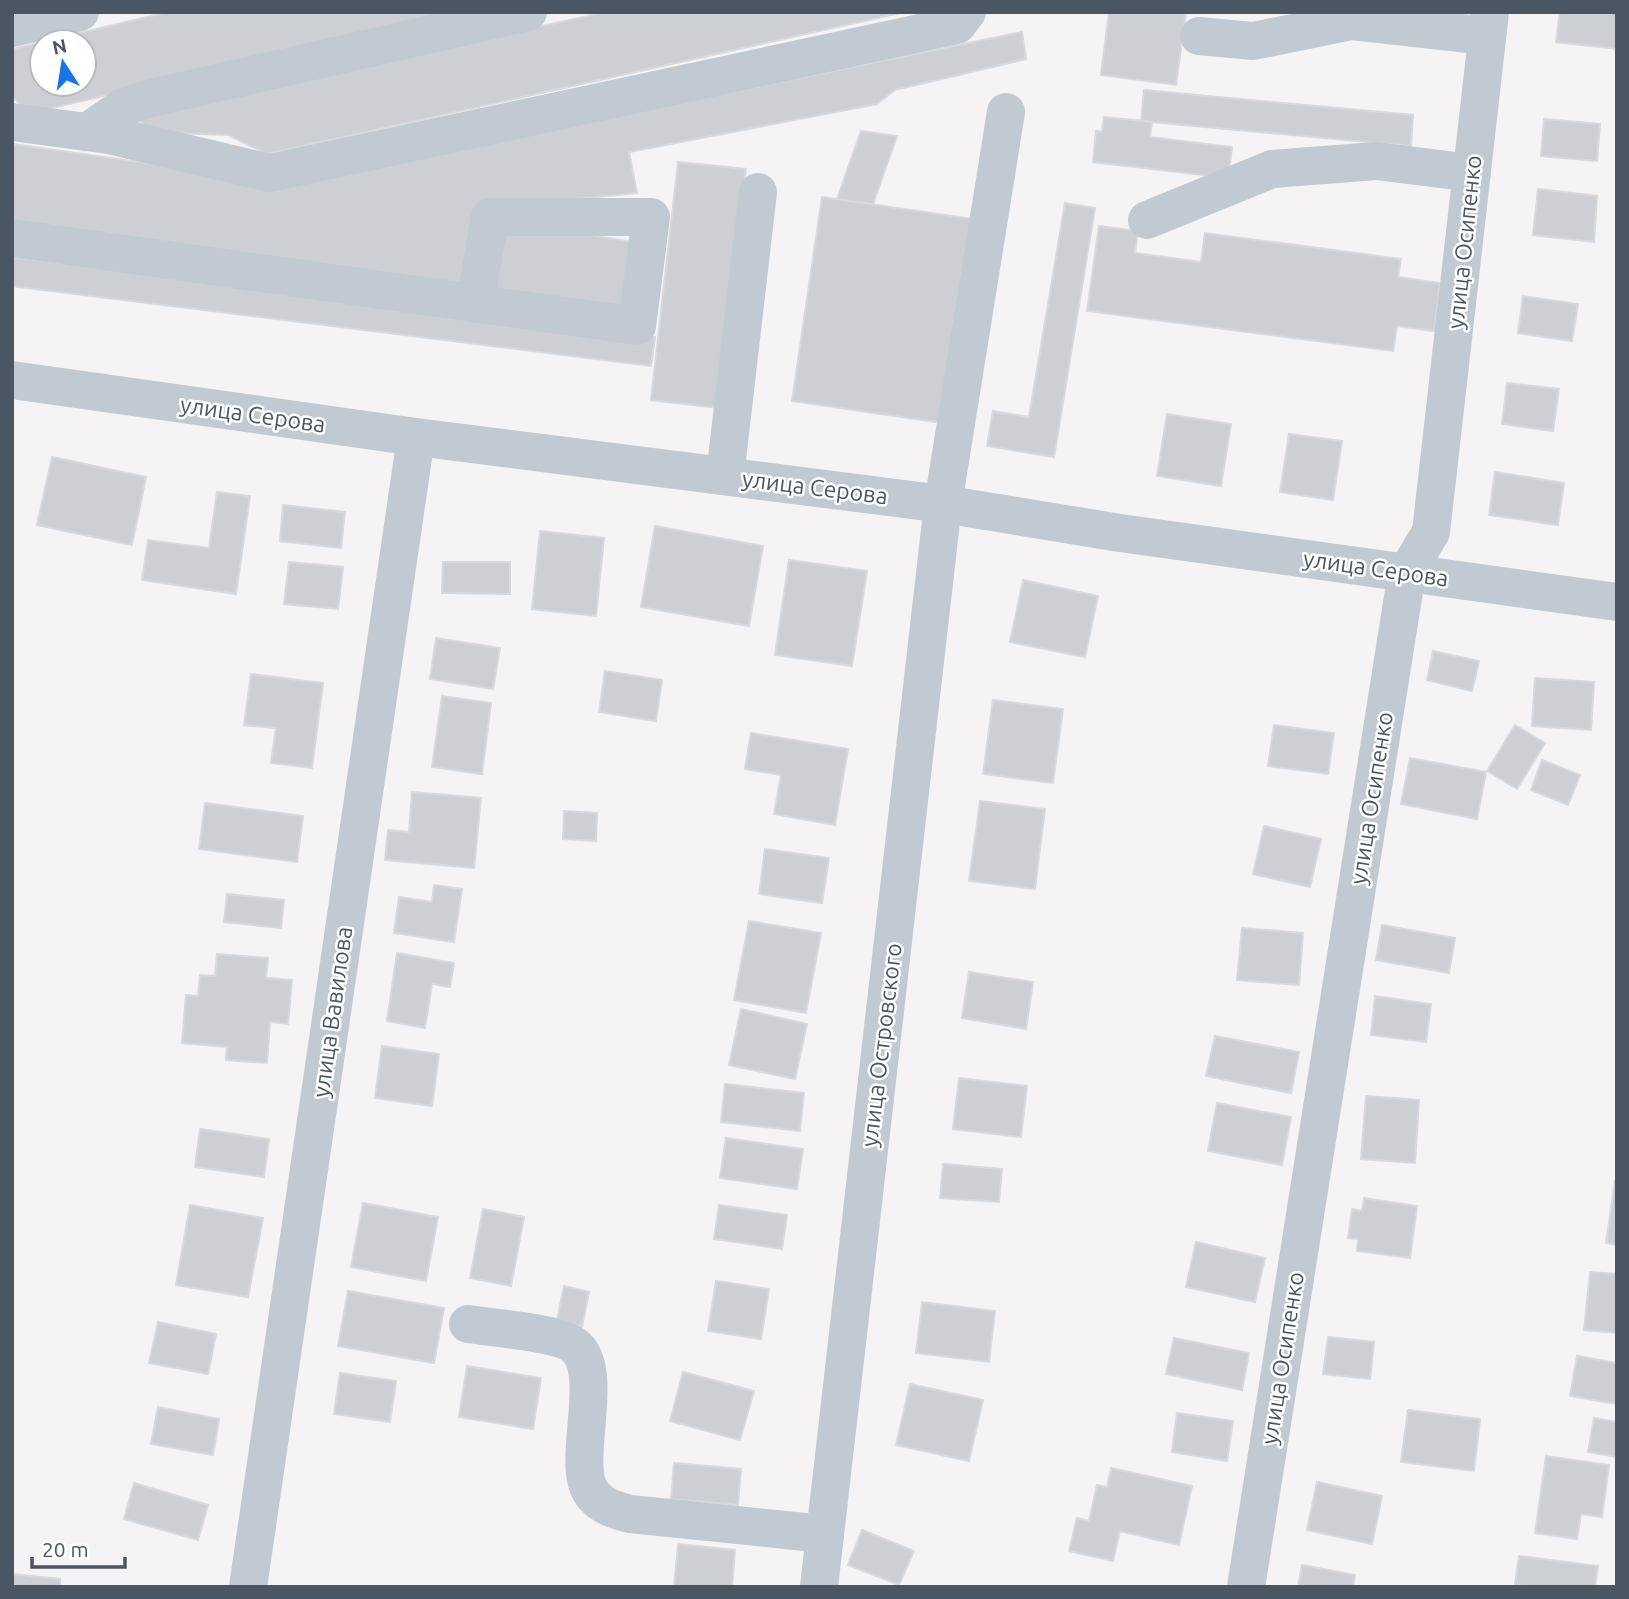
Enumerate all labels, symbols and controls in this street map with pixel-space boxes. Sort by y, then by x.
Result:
north arrow [28,28,98,98]
text: N [50,34,69,59]
street label: улица Осипенко [1442,154,1486,330]
street label: улица Серова [179,391,327,437]
street label: улица Серова [741,466,889,508]
street label: улица Серова [1302,545,1450,591]
street label: улица Осипенко [1345,710,1397,886]
street label: улица Вавилова [308,925,356,1099]
street label: улица Островского [856,942,906,1148]
street label: улица Осипенко [1256,1270,1308,1446]
scale bar [32,1526,124,1570]
text: 20 m [42,1537,89,1561]

